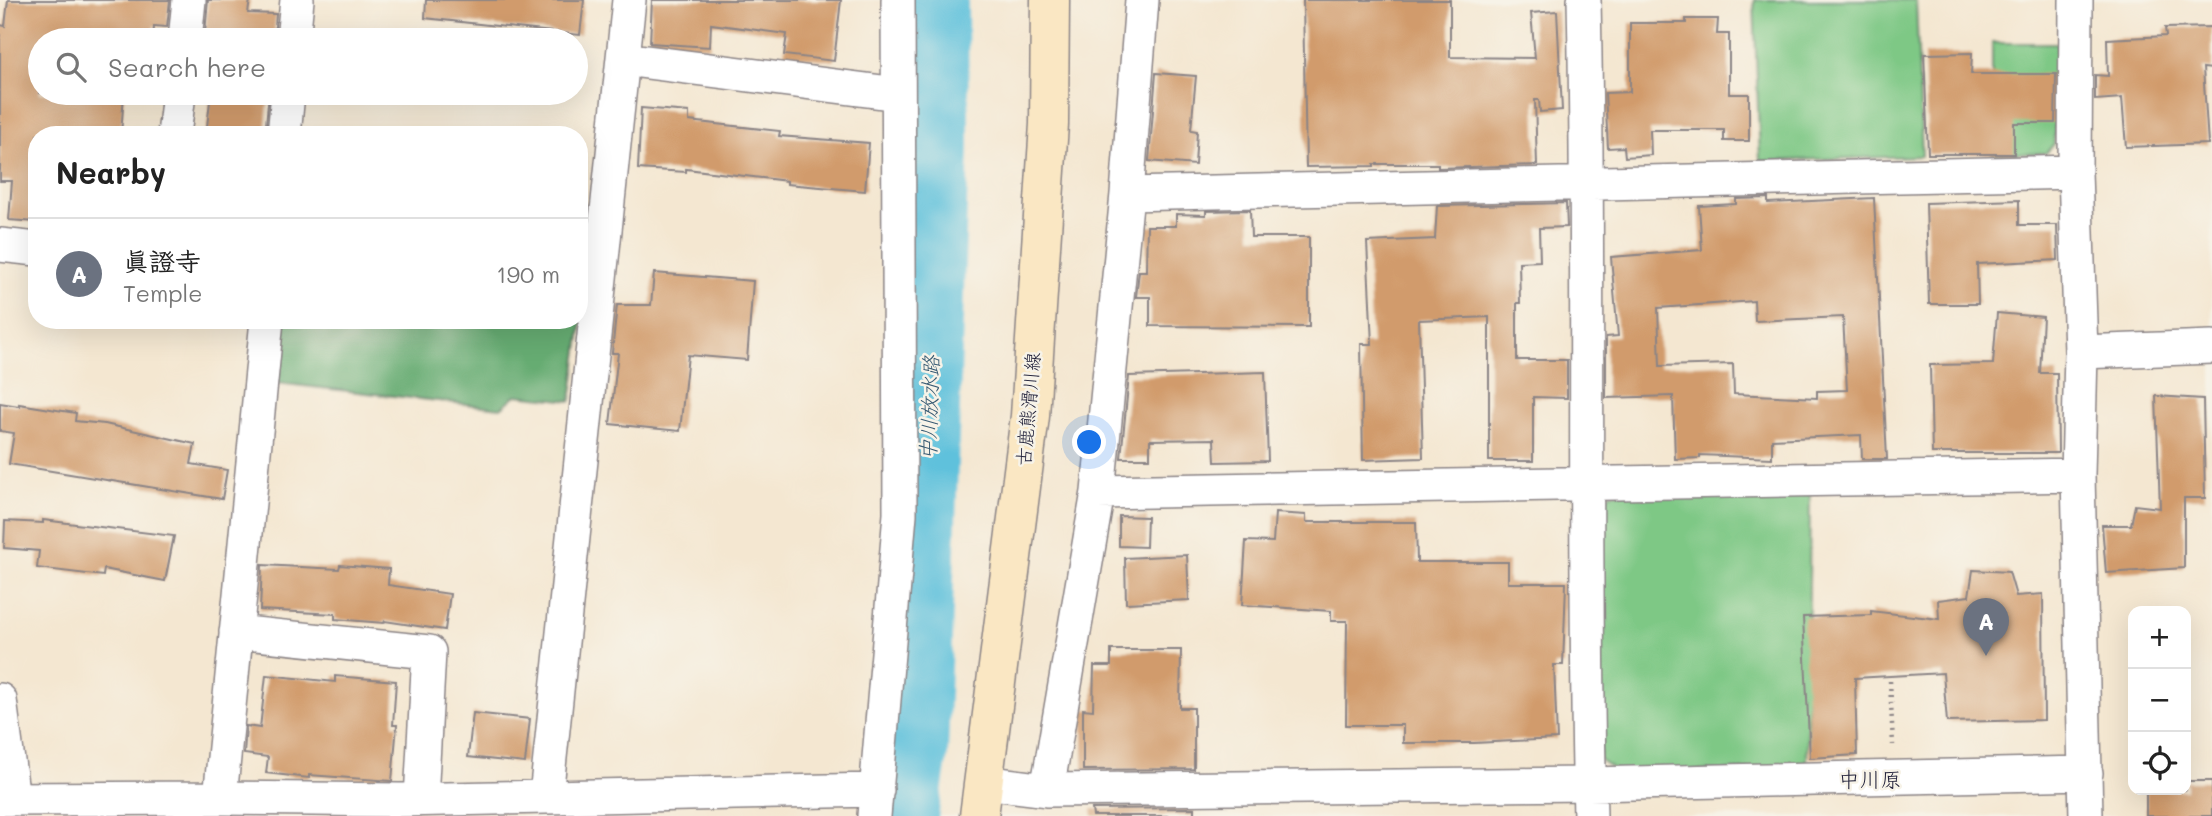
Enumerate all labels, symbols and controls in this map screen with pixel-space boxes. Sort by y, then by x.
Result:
search box [28,28,588,105]
icon: search [52,48,90,86]
text: Search here [108,50,266,84]
text: Nearby [56,152,166,192]
text: 眞證寺 [123,244,201,278]
text: A [71,259,87,289]
text: 190 m [496,259,560,289]
text: Temple [123,278,203,308]
street label: 古鹿熊滑川線 [1010,351,1045,467]
water label: 中川放水路 [913,354,944,461]
your location [1072,425,1106,459]
pin: A [1963,598,2009,656]
map controls [2128,606,2191,795]
button: + [2128,606,2191,669]
button: − [2128,669,2191,732]
button: locate [2128,732,2191,795]
district label: 中川原 [1839,765,1902,792]

